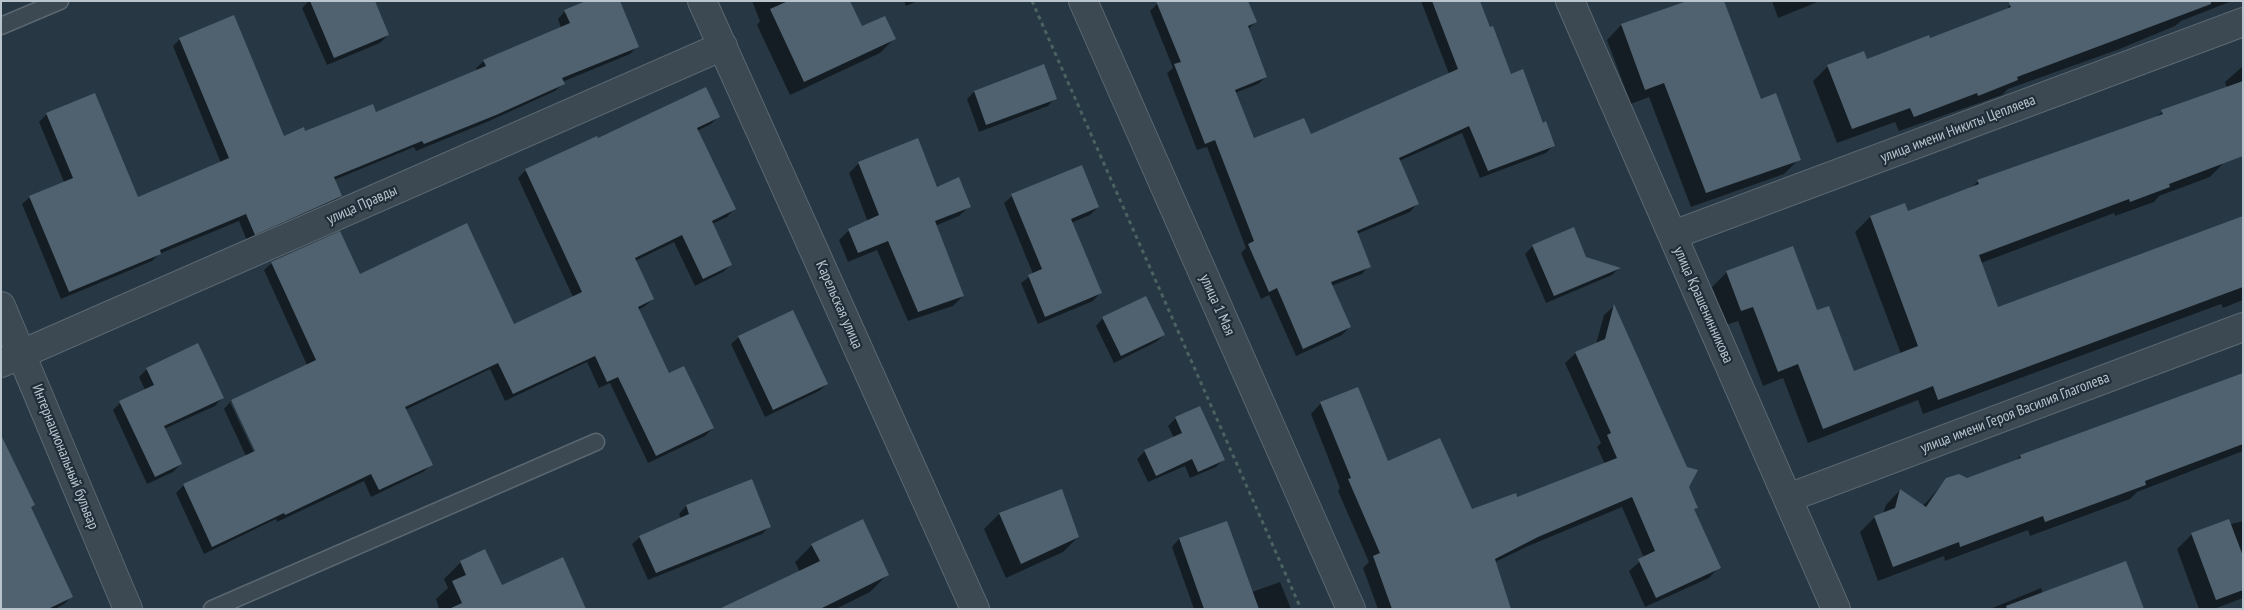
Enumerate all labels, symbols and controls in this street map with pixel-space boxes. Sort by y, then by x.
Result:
street label: улица имени Никиты Цепляева [1878,91,2038,167]
street label: улица Правды [324,182,400,228]
street label: улица Крашенинникова [1669,244,1737,366]
street label: Карельская улица [812,258,866,352]
street label: улица 1 Мая [1196,272,1238,338]
street label: улица имени Героя Василия Глаголева [1918,369,2112,457]
street label: Интернациональный бульвар [28,382,102,532]

